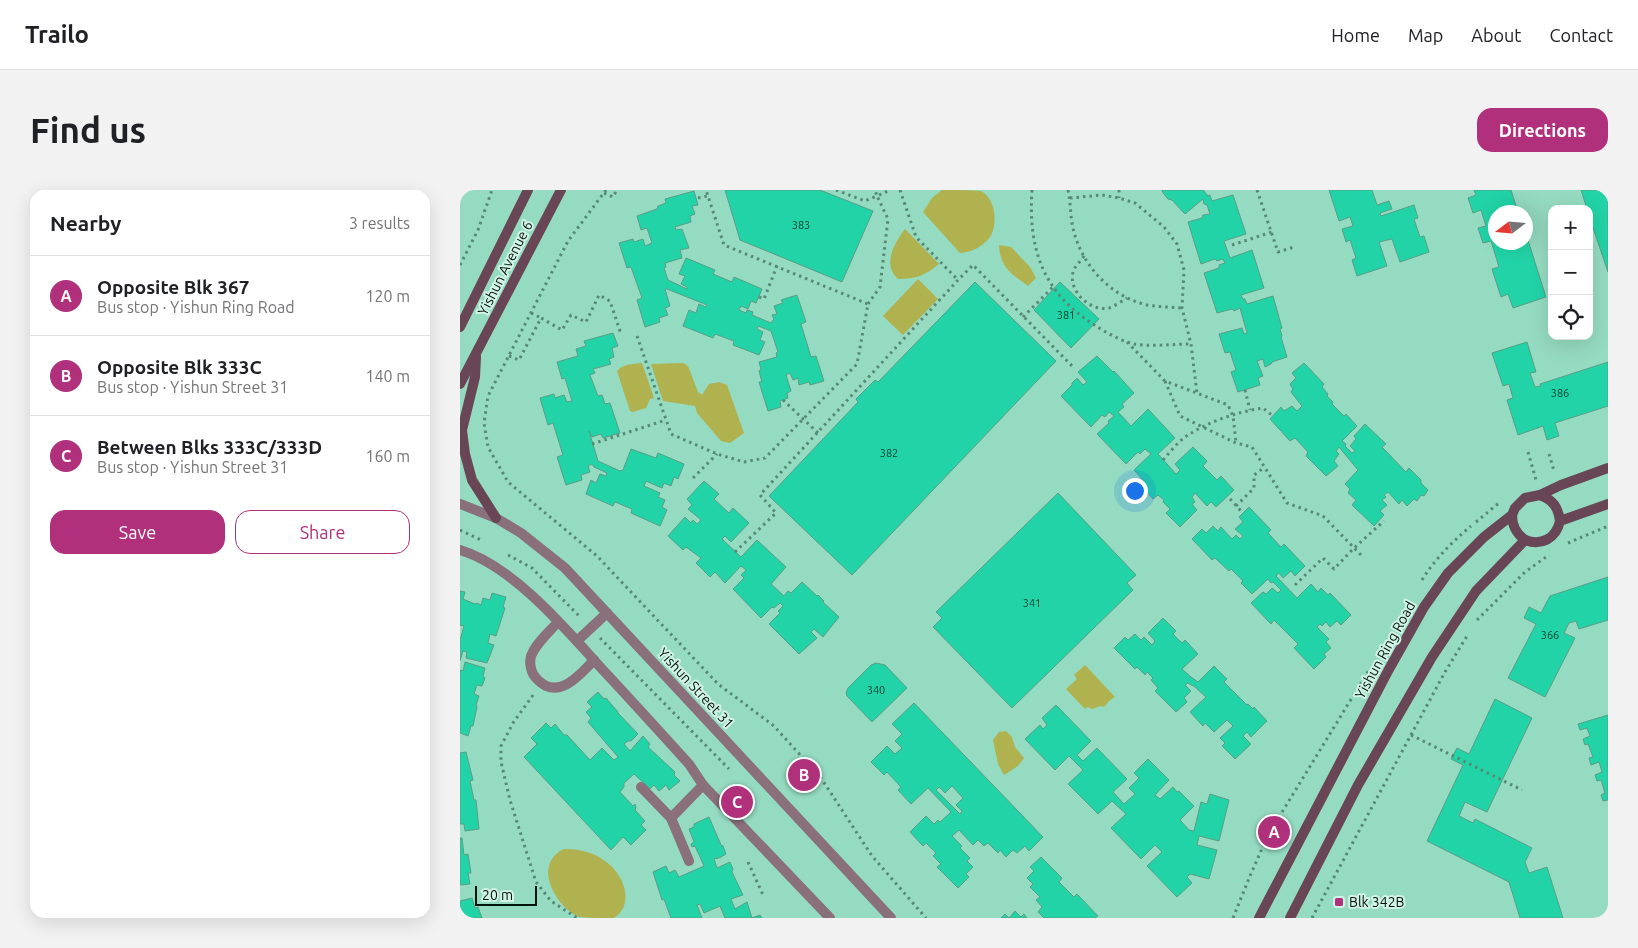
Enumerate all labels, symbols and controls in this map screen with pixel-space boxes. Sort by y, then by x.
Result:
text: Trailo [25,21,89,48]
text: Home [1331,25,1380,45]
text: Map [1408,25,1443,45]
text: About [1471,25,1521,45]
text: Contact [1549,25,1613,45]
button: Directions [1477,108,1608,152]
text: Find us [30,110,146,150]
north arrow [1488,205,1533,250]
map controls [1548,205,1593,340]
button: + [1548,205,1593,250]
text: Nearby [50,211,121,235]
text: 3 results [349,214,410,232]
street label: Yishun Avenue 6 [474,218,536,318]
house number: 383 [792,219,810,231]
button: − [1548,250,1593,295]
text: Opposite Blk 367 [97,276,249,298]
text: A [60,287,72,305]
text: 120 m [365,287,410,305]
button: locate [1548,295,1593,340]
text: Bus stop · Yishun Ring Road [97,298,295,316]
house number: 381 [1057,309,1075,321]
text: Opposite Blk 333C [97,356,262,378]
text: B [61,367,71,385]
text: 140 m [365,367,410,385]
text: Bus stop · Yishun Street 31 [97,378,288,396]
house number: 386 [1551,387,1569,399]
text: Between Blks 333C/333D [97,436,322,458]
text: C [61,447,71,465]
text: 160 m [365,447,410,465]
house number: 382 [880,447,898,459]
text: Bus stop · Yishun Street 31 [97,458,288,476]
your location [1122,478,1148,504]
button: Save [50,510,225,554]
button: Share [235,510,410,554]
house number: 341 [1023,597,1041,609]
street label: Yishun Ring Road [1352,598,1418,702]
house number: 366 [1541,629,1559,641]
street label: Yishun Street 31 [655,645,737,731]
house number: 340 [867,684,885,696]
pin: B [788,756,820,794]
pin: C [721,783,753,821]
pin: A [1258,813,1290,851]
scale bar [475,883,538,906]
text: 20 m [482,887,513,903]
place label: Blk 342B [1349,894,1405,910]
marker: Blk 342B [1333,896,1345,908]

